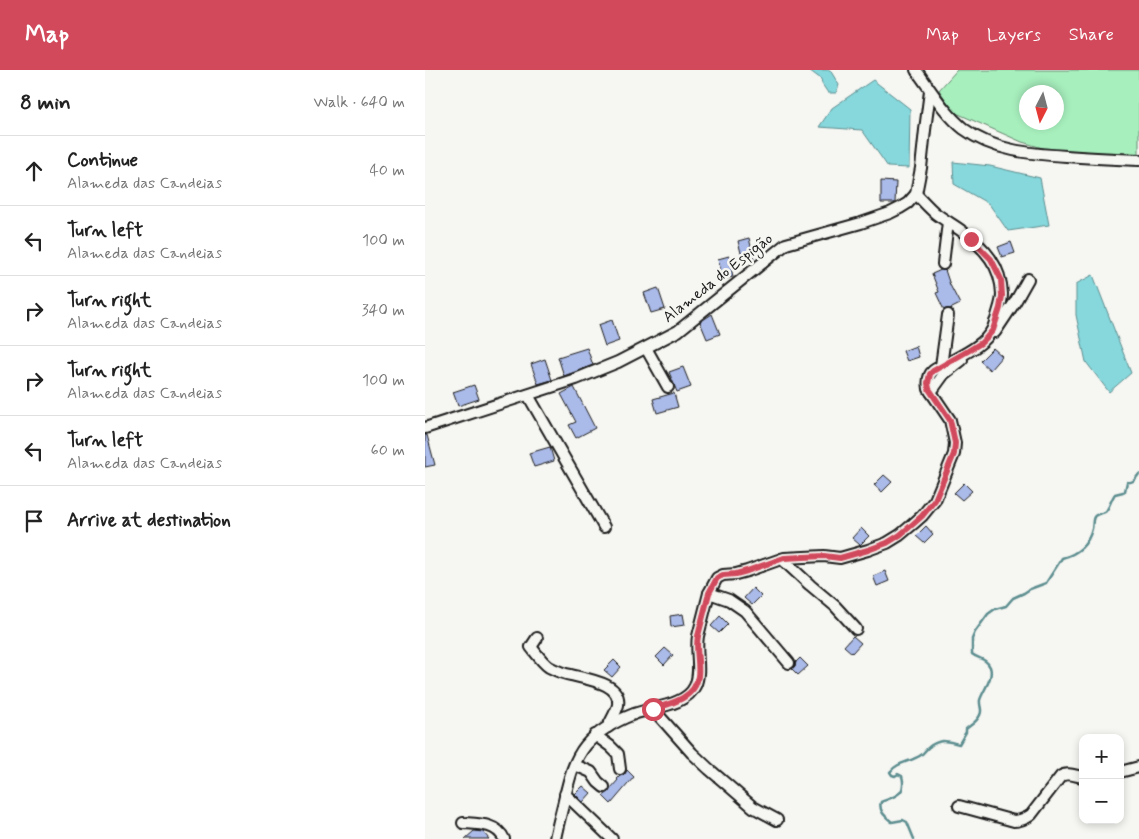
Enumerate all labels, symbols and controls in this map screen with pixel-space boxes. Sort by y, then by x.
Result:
text: Map [25,20,69,51]
text: Map [926,23,959,47]
text: Layers [987,23,1041,47]
text: Share [1069,23,1114,47]
north arrow [1019,85,1064,130]
text: 8 min [20,89,71,117]
text: Walk · 640 m [314,92,405,113]
text: Continue [67,148,138,173]
icon: ahead [20,157,48,185]
text: 40 m [369,160,405,181]
text: Alameda das Candeias [67,173,222,194]
text: Turn left [67,218,143,243]
icon: left [20,227,48,255]
street label: Alameda do Espigão [659,228,778,328]
route end [960,228,983,251]
text: 100 m [362,230,405,251]
text: Alameda das Candeias [67,243,222,264]
text: Turn right [67,288,151,313]
icon: right [20,297,48,325]
text: 340 m [361,300,405,321]
text: Alameda das Candeias [67,313,222,334]
text: Turn right [67,358,151,383]
icon: right [20,367,48,395]
text: 100 m [362,370,405,391]
text: Alameda das Candeias [67,383,222,404]
text: Turn left [67,428,143,453]
icon: left [20,437,48,465]
text: 60 m [371,440,405,461]
text: Alameda das Candeias [67,453,222,474]
icon: arrive [20,507,48,535]
text: Arrive at destination [67,508,231,533]
route start [642,698,665,721]
map controls [1079,734,1124,824]
button: + [1079,734,1124,779]
button: − [1079,779,1124,824]

